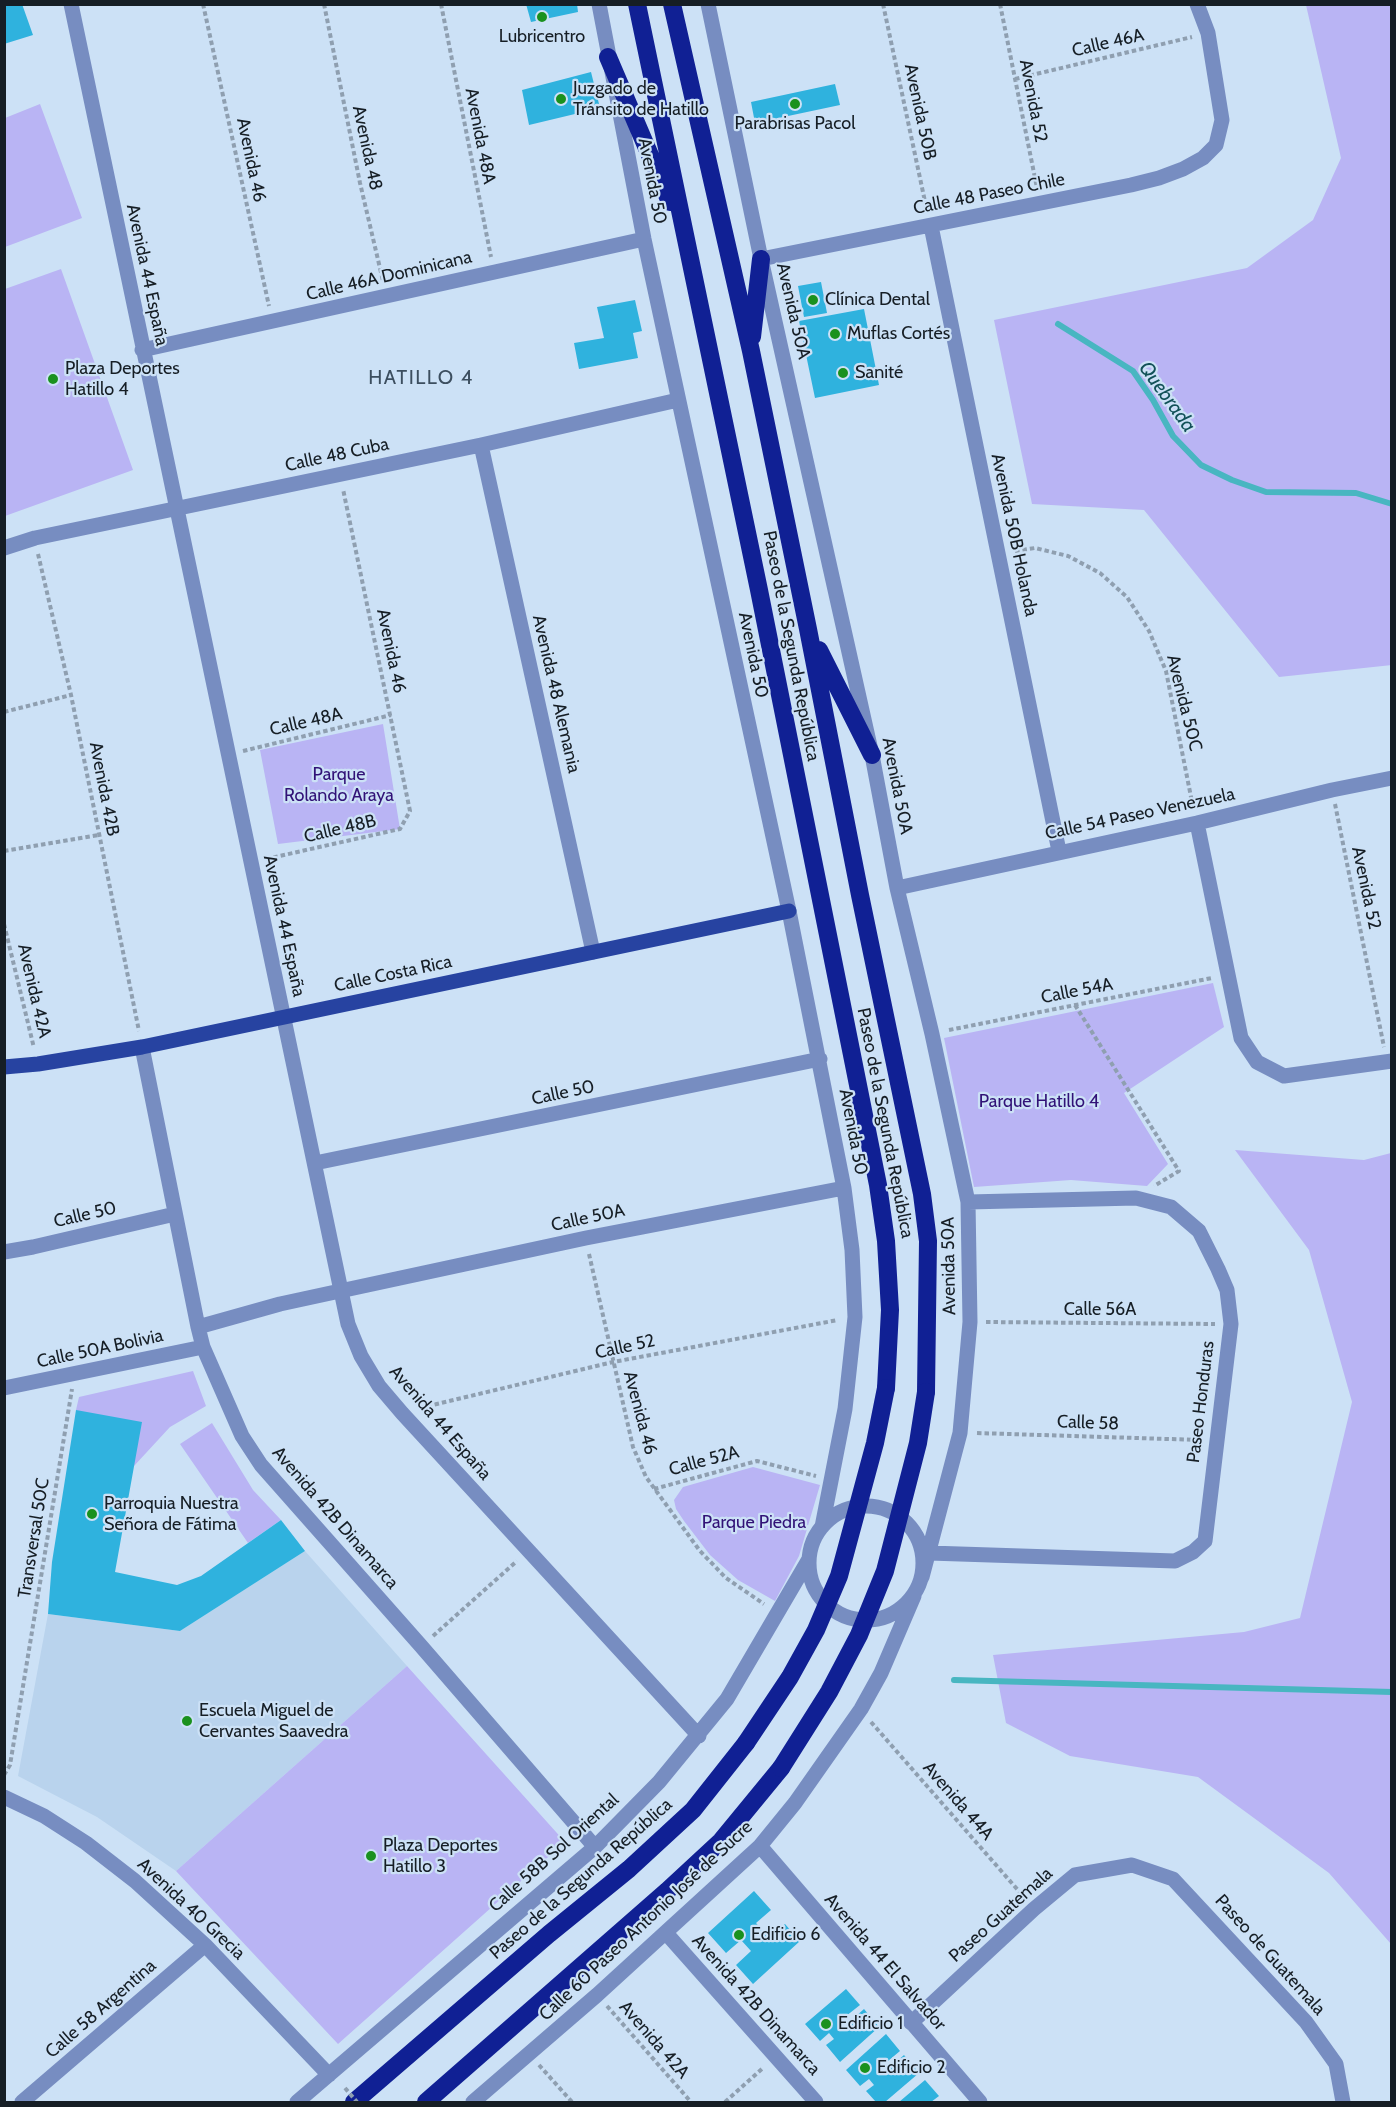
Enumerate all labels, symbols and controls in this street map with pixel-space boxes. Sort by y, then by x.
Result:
marker: Lubricentro [535,10,549,24]
street label: Calle 46A [1070,24,1146,62]
place label: Lubricentro [499,26,585,48]
street label: Avenida 52 [1014,58,1052,144]
street label: Avenida 50B [899,62,941,162]
place label: Juzgado de Tránsito de Hatillo [573,78,709,121]
street label: Avenida 48A [460,86,500,186]
marker: Juzgado de Tránsito de Hatillo [554,92,568,106]
marker: Parabrisas Pacol [788,97,802,111]
street label: Avenida 48 [347,104,387,192]
place label: Parabrisas Pacol [735,113,855,135]
street label: Avenida 46 [232,116,270,204]
street label: Avenida 50 [633,136,671,226]
street label: Calle 48 Paseo Chile [911,169,1067,219]
street label: Avenida 44 España [121,202,173,348]
street label: Calle 46A Dominicana [304,246,474,306]
street label: Avenida 50A [771,261,815,361]
place label: Clínica Dental [825,289,930,311]
marker: Clínica Dental [806,293,820,307]
place label: Muflas Cortés [847,323,950,345]
marker: Muflas Cortés [828,327,842,341]
water label: Quebrada [1133,357,1201,437]
place label: Plaza Deportes Hatillo 4 [65,358,180,400]
place label: Sanité [855,362,903,384]
district label: HATILLO 4 [368,366,474,390]
marker: Sanité [836,366,850,380]
marker: Plaza Deportes Hatillo 4 [46,372,60,386]
street label: Calle 48 Cuba [283,433,391,477]
street label: Avenida 50B Holanda [986,452,1042,618]
street label: Paseo de la Segunda República [758,529,824,763]
street label: Avenida 46 [372,607,410,695]
street label: Avenida 50 [733,610,773,700]
street label: Avenida 48 Alemania [527,613,585,775]
street label: Avenida 50C [1162,653,1206,753]
street label: Calle 48A [268,703,344,741]
street label: Avenida 50A [877,736,917,836]
street label: Avenida 42B [84,740,124,838]
park label: Parque Rolando Araya [284,764,394,806]
street label: Calle 54 Paseo Venezuela [1043,783,1237,845]
street label: Calle 48B [302,810,378,848]
street label: Avenida 52 [1347,845,1385,931]
street label: Avenida 44 España [258,853,310,999]
street label: Avenida 42A [13,942,55,1040]
street label: Calle Costa Rica [332,951,454,997]
street label: Calle 54A [1039,973,1115,1009]
street label: Paseo de la Segunda República [852,1006,918,1240]
street label: Calle 50 [530,1076,596,1110]
street label: Avenida 50 [834,1087,872,1177]
park label: Parque Hatillo 4 [979,1091,1099,1113]
street label: Calle 50 [52,1197,118,1233]
street label: Calle 50A [549,1200,627,1236]
street label: Avenida 50A [937,1217,961,1315]
street label: Calle 56A [1064,1299,1136,1321]
street label: Calle 50A Bolivia [35,1325,165,1373]
street label: Calle 52 [593,1330,657,1364]
street label: Paseo Honduras [1183,1340,1219,1464]
street label: Avenida 44 España [384,1361,496,1485]
street label: Avenida 46 [618,1369,662,1457]
street label: Calle 58 [1057,1411,1119,1435]
street label: Calle 52A [667,1441,741,1481]
street label: Avenida 42B Dinamarca [267,1442,403,1594]
street label: Transversal 50C [14,1477,54,1599]
place label: Parroquia Nuestra Señora de Fátima [104,1493,239,1536]
marker: Parroquia Nuestra Señora de Fátima [85,1507,99,1521]
park label: Parque Piedra [702,1512,806,1534]
place label: Escuela Miguel de Cervantes Saavedra [199,1700,348,1742]
marker: Escuela Miguel de Cervantes Saavedra [180,1714,194,1728]
street label: Avenida 44A [918,1757,998,1845]
street label: Calle 58B Sol Oriental [485,1789,623,1917]
street label: Paseo de la Segunda República [485,1794,677,1964]
street label: Calle 60 Paseo Antonio José de Sucre [535,1817,757,2025]
place label: Plaza Deportes Hatillo 3 [383,1835,498,1878]
marker: Plaza Deportes Hatillo 3 [364,1849,378,1863]
street label: Avenida 40 Grecia [133,1854,249,1964]
street label: Paseo Guatemala [945,1863,1057,1967]
street label: Avenida 44 El Salvador [820,1889,950,2035]
street label: Paseo de Guatemala [1210,1890,1330,2020]
place label: Edificio 6 [751,1924,820,1946]
marker: Edificio 6 [732,1928,746,1942]
street label: Avenida 42B Dinamarca [687,1930,825,2080]
street label: Calle 58 Argentina [41,1955,161,2063]
street label: Avenida 42A [614,1997,694,2083]
place label: Edificio 1 [838,2013,903,2035]
marker: Edificio 1 [819,2017,833,2031]
place label: Edificio 2 [877,2057,946,2079]
marker: Edificio 2 [858,2061,872,2075]

